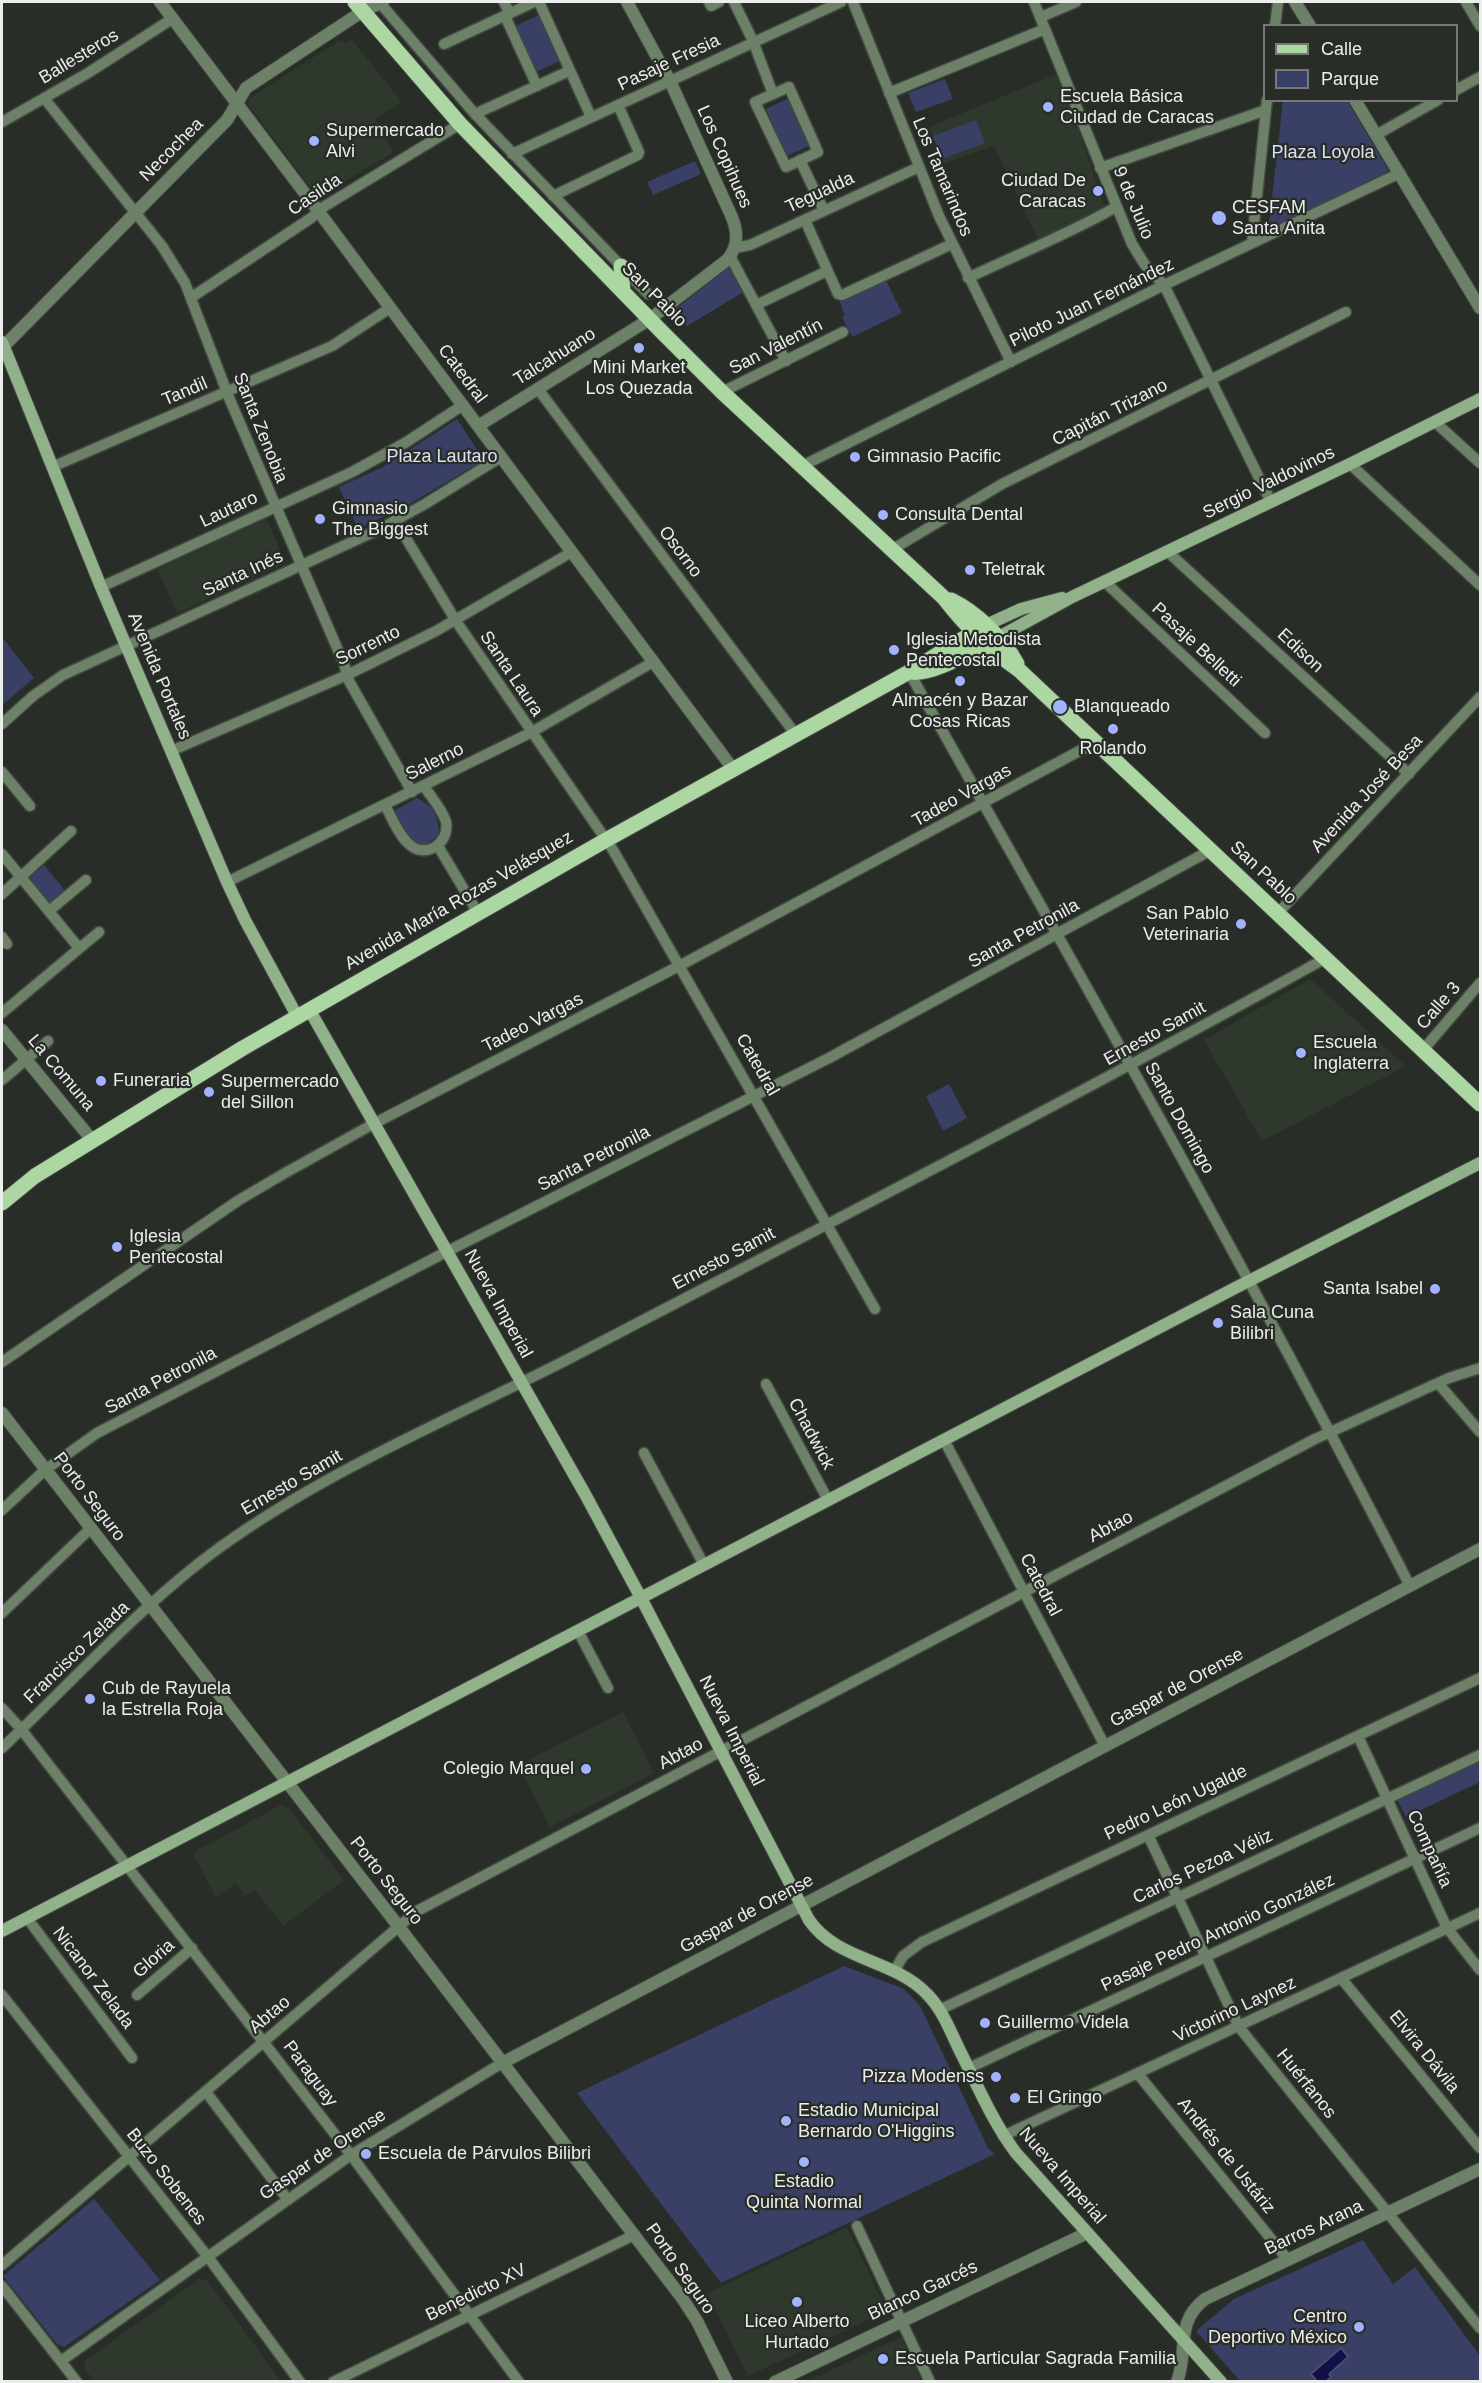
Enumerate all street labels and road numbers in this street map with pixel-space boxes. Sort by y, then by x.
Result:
street label: Ballesteros [35,25,123,89]
street label: Pasaje Fresia [615,30,723,96]
street label: Los Copihues [692,102,756,212]
street label: Necochea [136,114,208,186]
street label: Los Tamarindos [907,114,977,240]
street label: 9 de Julio [1108,163,1158,243]
street label: Tegualda [782,168,858,218]
street label: Casilda [284,169,346,221]
street label: Piloto Juan Fernández [1006,254,1178,352]
street label: San Pablo [617,258,691,332]
street label: San Valentín [726,314,826,380]
street label: Talcahuano [510,323,600,391]
street label: Catedral [433,340,491,408]
street label: Santa Zenobia [228,370,292,486]
street label: Tandil [159,373,211,411]
street label: Capitán Trizano [1049,375,1171,451]
street label: Sergio Valdovinos [1200,442,1338,524]
street label: Lautaro [197,487,261,533]
street label: Osorno [654,522,706,582]
street label: Santa Inés [199,546,287,602]
street label: Pasaje Belletti [1147,598,1245,692]
street label: Avenida Portales [123,609,195,743]
street label: Sorrento [332,621,404,671]
street label: Edison [1273,624,1327,678]
street label: Santa Laura [475,627,547,721]
street label: Avenida José Besa [1307,730,1427,858]
street label: Salerno [402,738,468,786]
street label: Tadeo Vargas [909,760,1015,832]
street label: Avenida María Rozas Velásquez [341,827,577,975]
street label: San Pablo [1225,837,1301,909]
street label: Santa Petronila [965,895,1083,973]
street label: Calle 3 [1412,978,1466,1034]
street label: Tadeo Vargas [479,988,587,1058]
street label: Ernesto Samit [1100,997,1210,1071]
street label: La Comuna [23,1030,99,1116]
street label: Catedral [731,1030,783,1100]
street label: Santo Domingo [1139,1059,1219,1177]
street label: Santa Petronila [534,1121,654,1197]
street label: Ernesto Samit [669,1223,779,1295]
street label: Nueva Imperial [459,1246,537,1362]
street label: Santa Petronila [102,1343,220,1419]
street label: Chadwick [783,1394,839,1474]
street label: Ernesto Samit [238,1445,346,1521]
street label: Porto Seguro [48,1448,130,1546]
street label: Abtao [1085,1506,1137,1548]
street label: Catedral [1014,1550,1066,1620]
street label: Francisco Zelada [20,1597,134,1709]
street label: Gaspar de Orense [1107,1644,1247,1732]
street label: Nueva Imperial [694,1672,768,1790]
street label: Abtao [655,1733,707,1775]
street label: Pedro León Ugalde [1101,1760,1251,1846]
street label: Compañía [1402,1807,1456,1891]
street label: Carlos Pezoa Véliz [1130,1825,1276,1909]
street label: Porto Seguro [345,1833,427,1929]
street label: Pasaje Pedro Antonio González [1098,1869,1338,1997]
street label: Gaspar de Orense [677,1870,817,1958]
street label: Nicanor Zelada [48,1923,138,2033]
street label: Gloria [129,1935,179,1983]
street label: Victorino Laynez [1170,1972,1300,2048]
street label: Abtao [245,1992,295,2038]
street label: Elvira Dávila [1384,2006,1464,2098]
street label: Paraguay [278,2037,342,2111]
street label: Huérfanos [1271,2045,1341,2123]
street label: Andrés de Ustáriz [1173,2094,1279,2218]
street label: Gaspar de Orense [256,2105,390,2205]
street label: Nueva Imperial [1014,2123,1110,2229]
street label: Buzo Sobenes [121,2124,211,2230]
street label: Barros Arana [1261,2196,1367,2260]
street label: Porto Seguro [641,2219,719,2319]
street label: Blanco Garcés [865,2256,981,2326]
street label: Benedicto XV [422,2259,530,2327]

